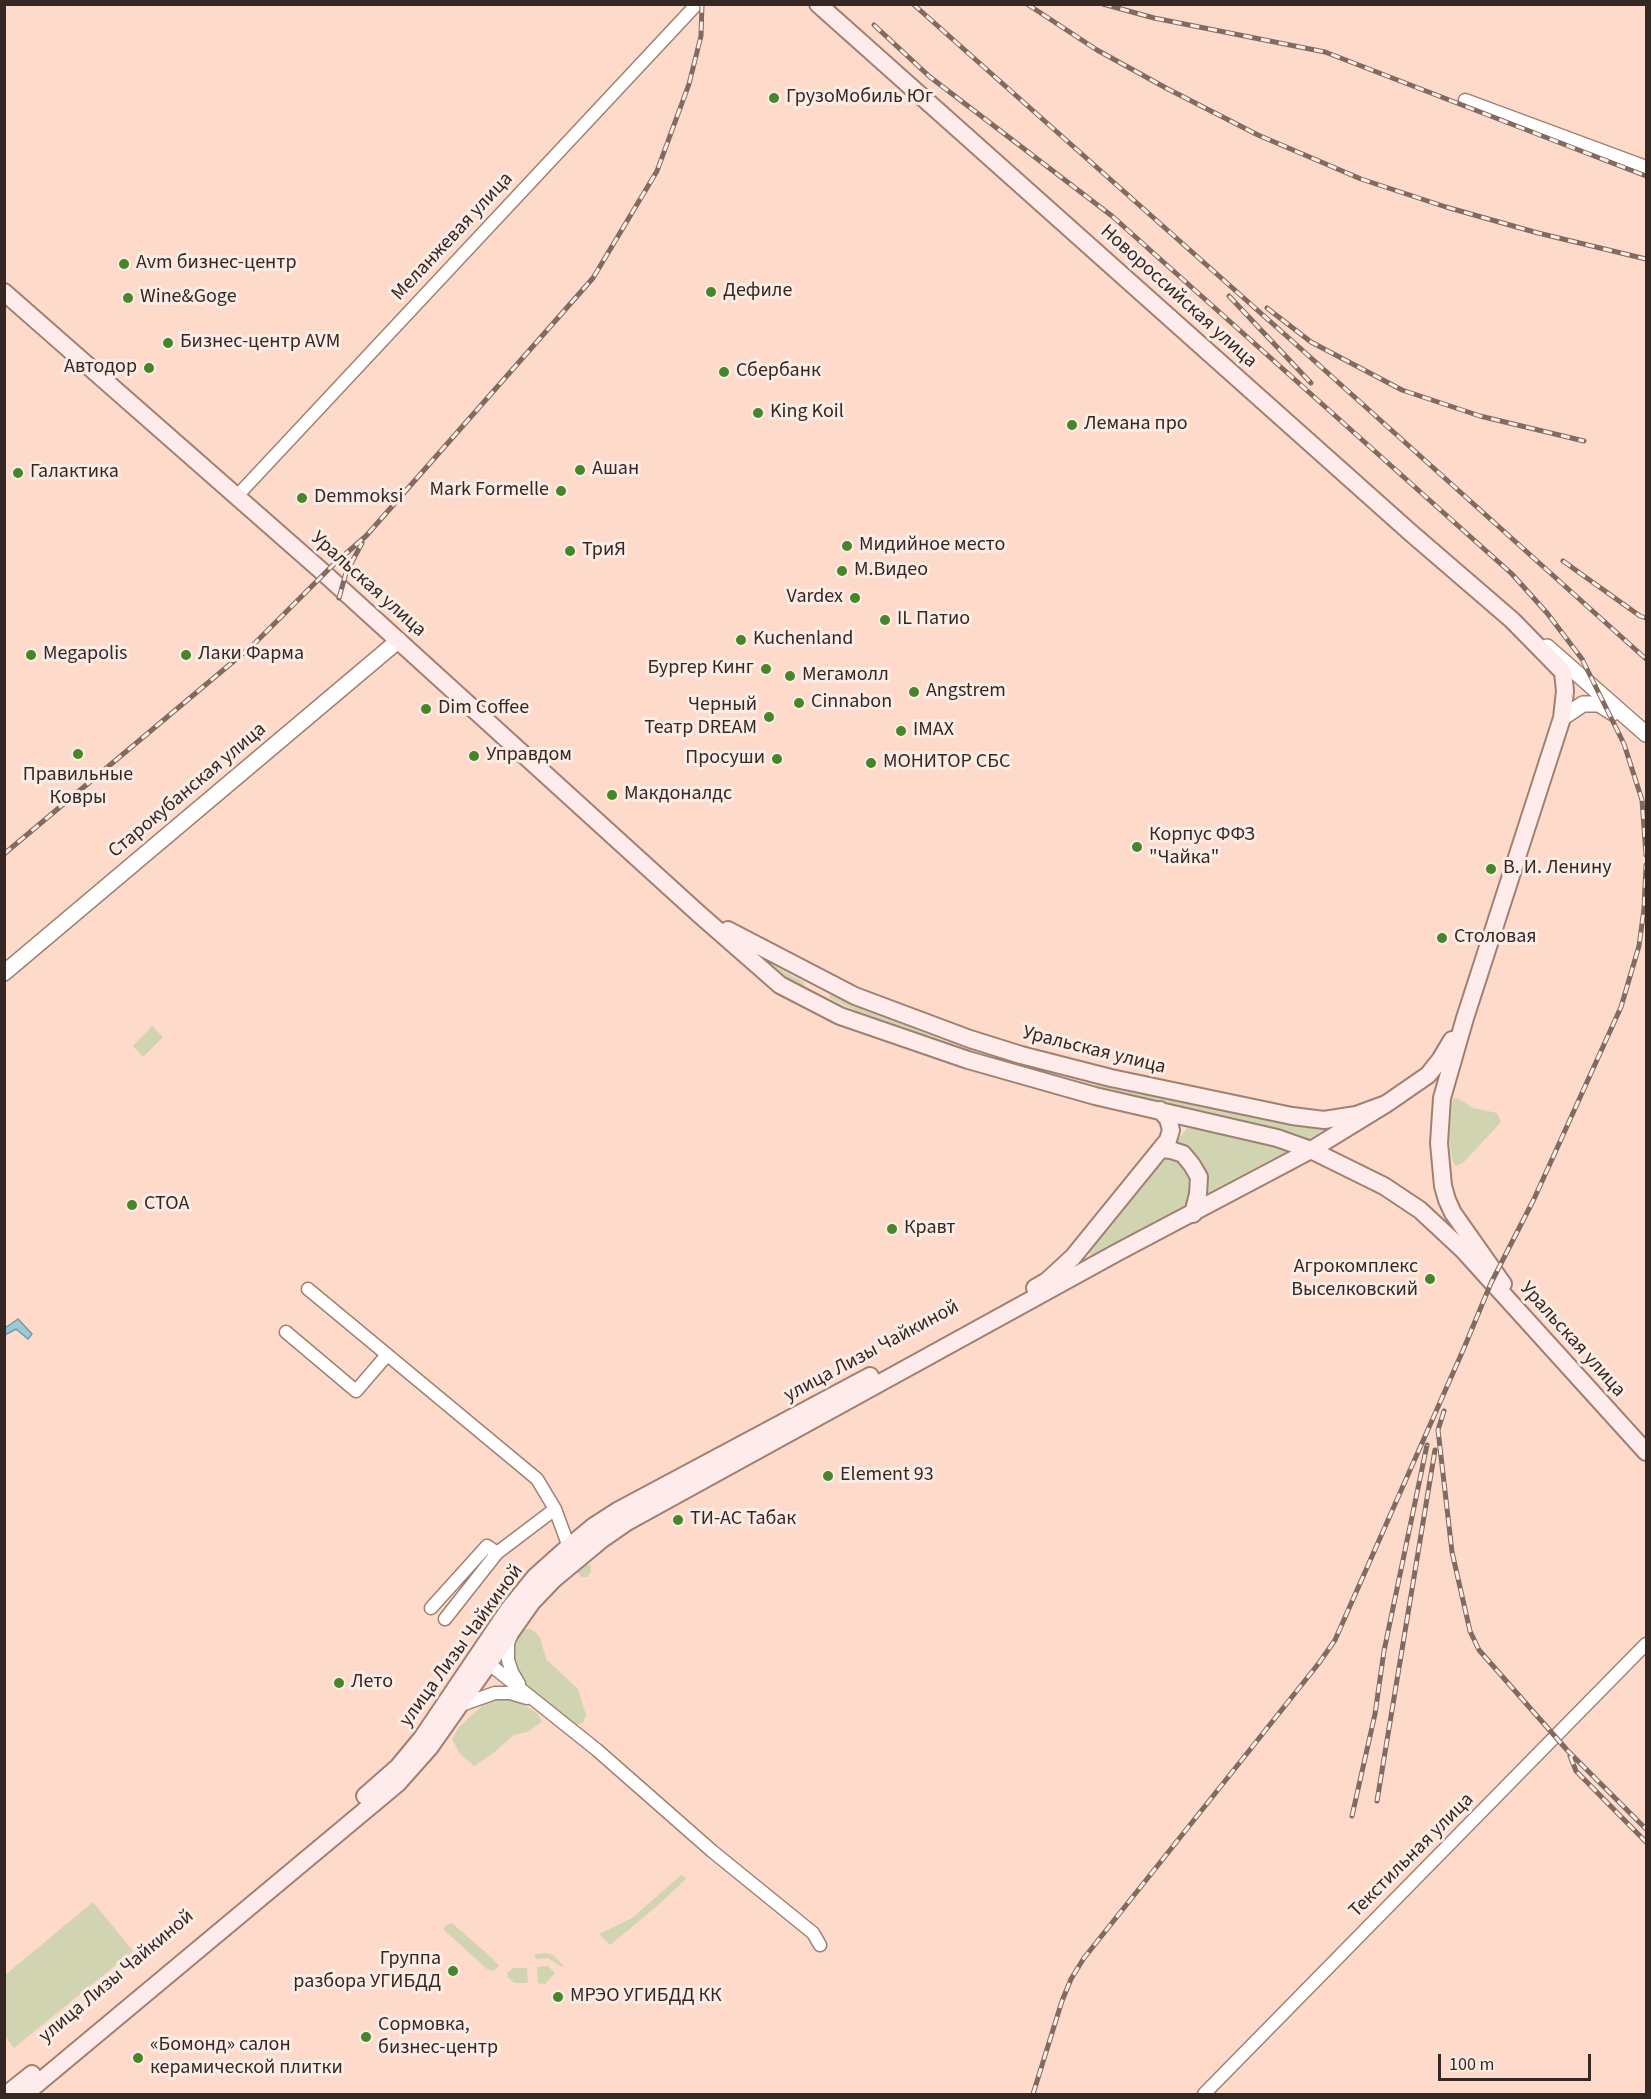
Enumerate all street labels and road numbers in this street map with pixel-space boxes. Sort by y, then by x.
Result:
street label: Меланжевая улица [387,168,519,306]
street label: Новороссийская улица [1095,220,1261,374]
street label: Уральская улица [305,527,431,643]
street label: Старокубанская улица [104,718,272,864]
street label: Уральская улица [1020,1022,1168,1080]
street label: Уральская улица [1514,1277,1630,1403]
street label: улица Лизы Чайкиной [780,1296,964,1408]
street label: улица Лизы Чайкиной [395,1560,529,1732]
street label: Текстильная улица [1345,1789,1479,1923]
street label: улица Лизы Чайкиной [35,1905,199,2049]

